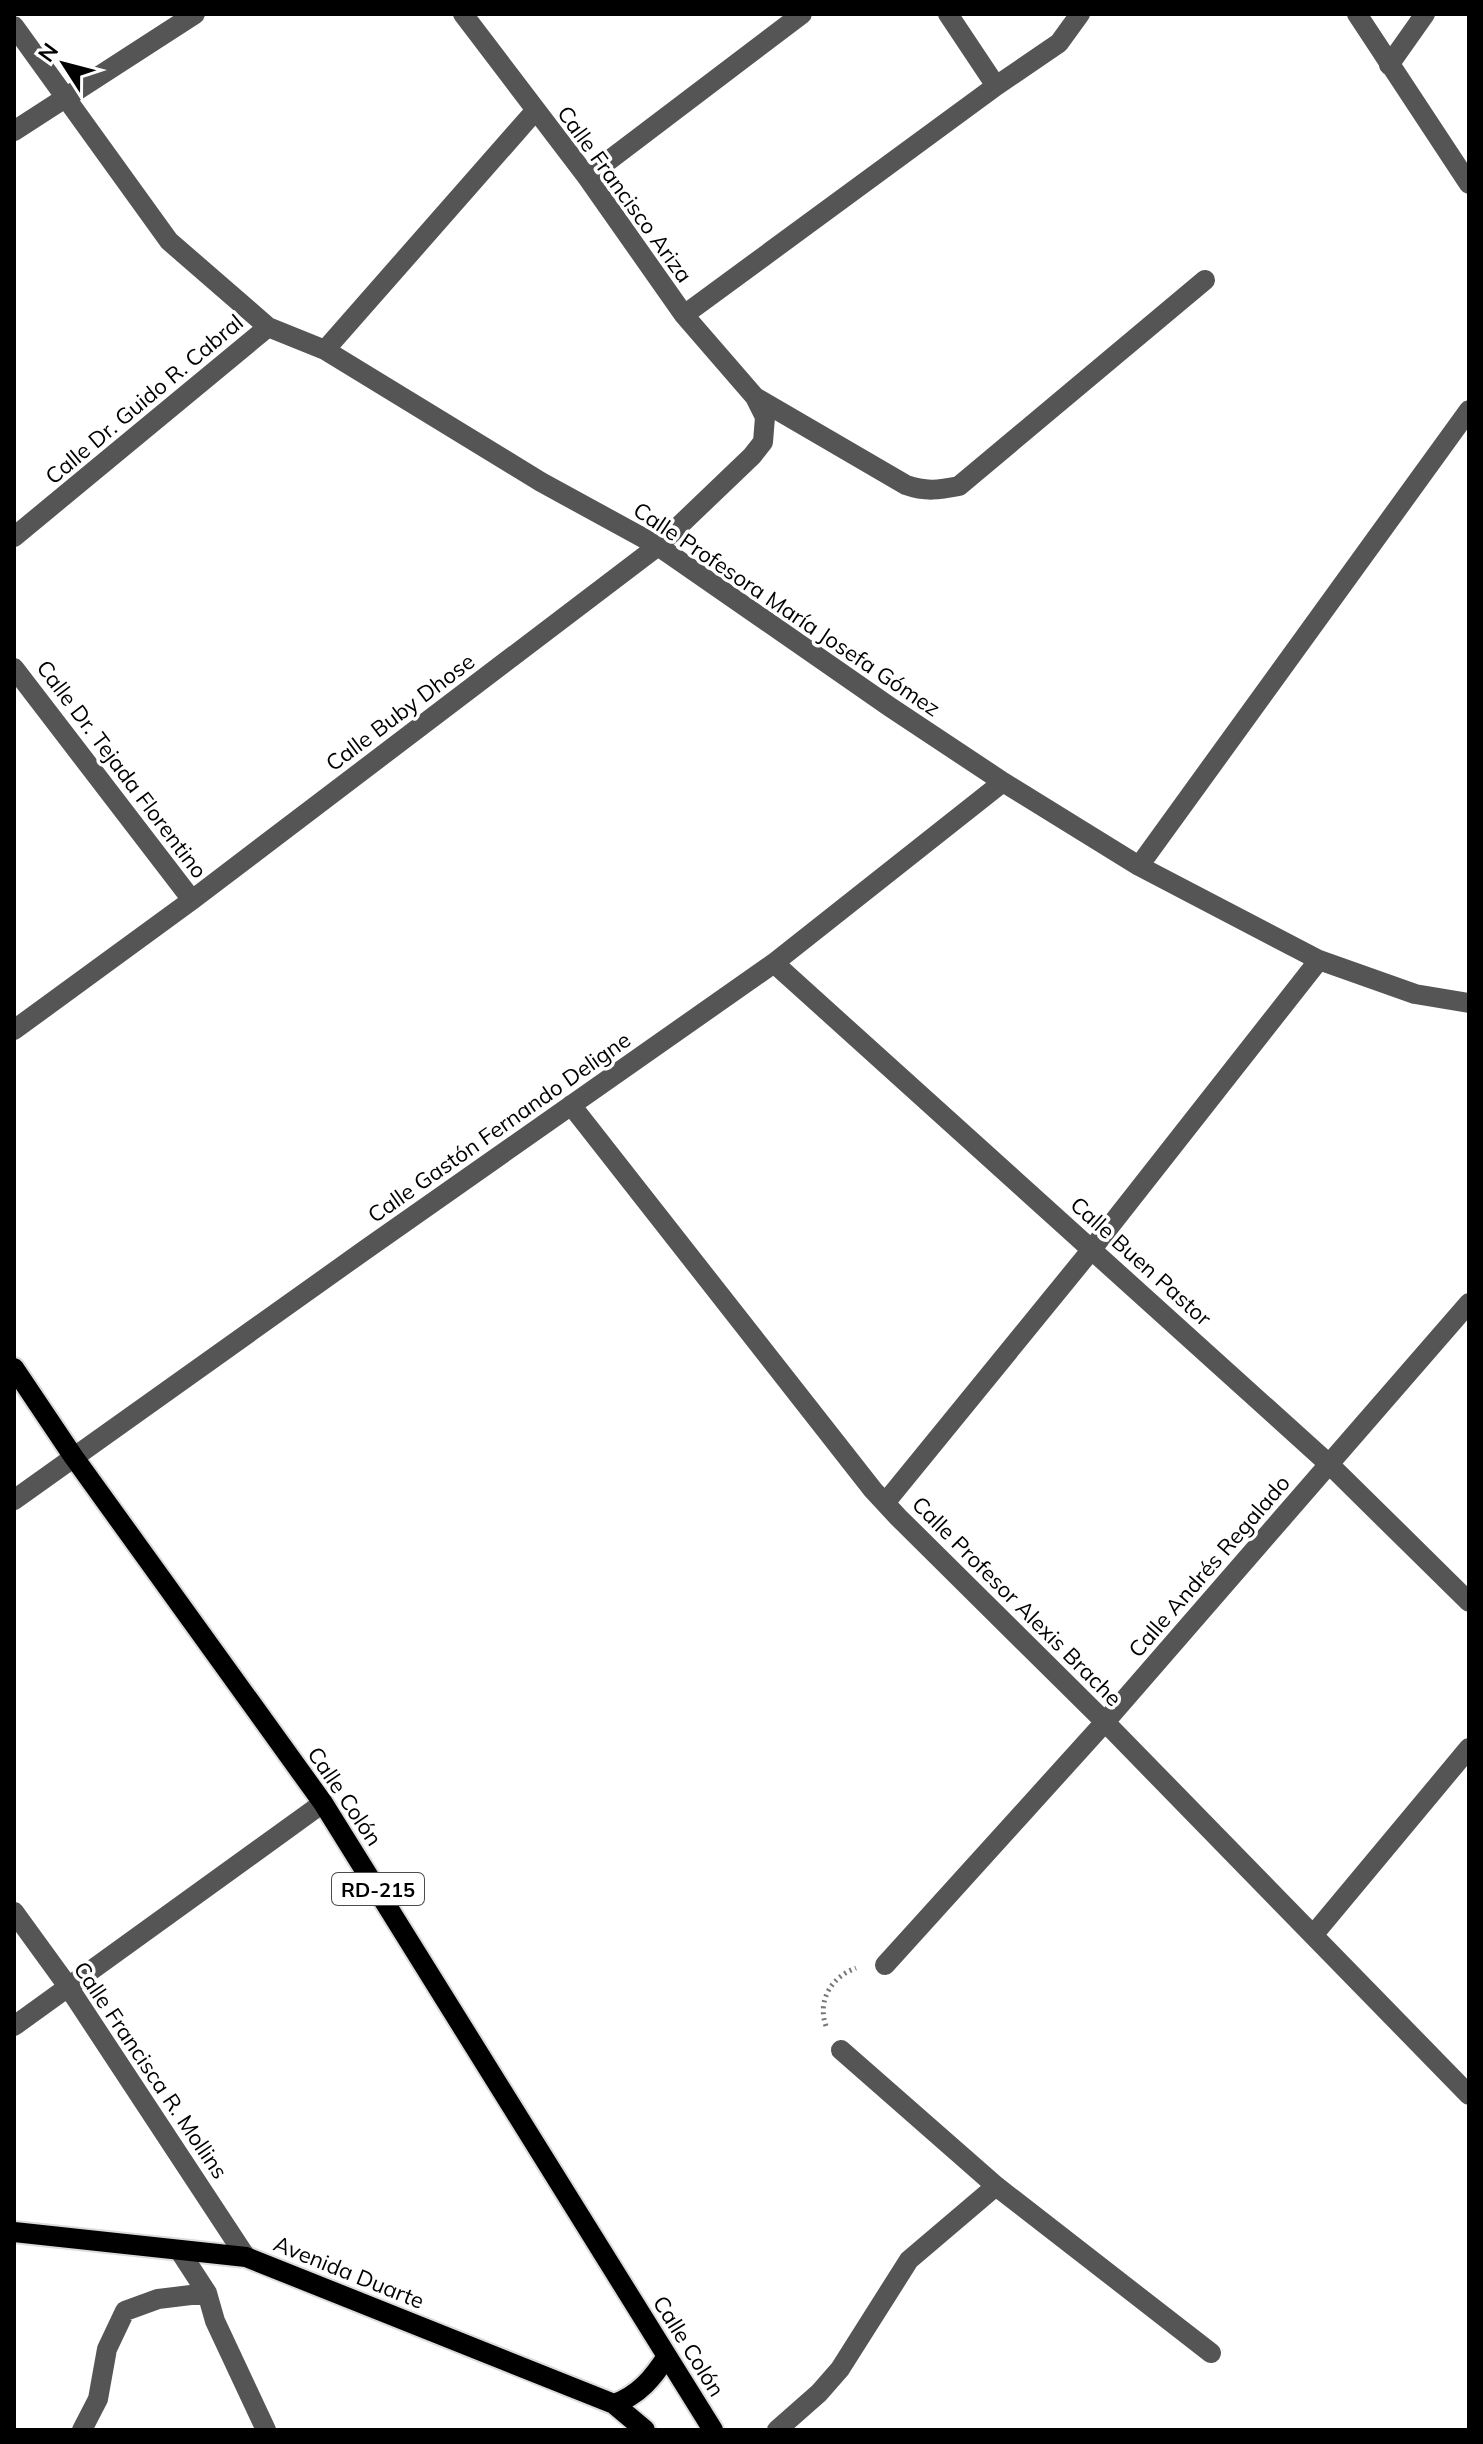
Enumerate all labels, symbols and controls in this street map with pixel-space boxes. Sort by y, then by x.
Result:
north arrow [24,24,104,104]
text: N [32,37,64,67]
street label: Calle Francisco Ariza [551,100,699,288]
street label: Calle Dr. Guido R. Cabral [39,308,249,490]
street label: Calle Profesora María Josefa Gómez [628,496,946,722]
street label: Calle Buby Dhose [320,647,480,777]
street label: Calle Dr. Tejada Florentino [31,654,213,884]
street label: Calle Gastón Fernando Deligne [362,1025,636,1229]
street label: Calle Buen Pastor [1065,1190,1217,1332]
street label: Calle Andrés Regalado [1122,1469,1296,1663]
street label: Calle Profesor Alexis Brache [906,1490,1128,1712]
street label: Calle Colón [302,1741,388,1851]
road number: RD-215 [332,1873,424,1905]
street label: Calle Francisca R. Mollins [68,1956,234,2184]
street label: Avenida Duarte [270,2229,428,2315]
street label: Calle Colón [647,2290,731,2402]

